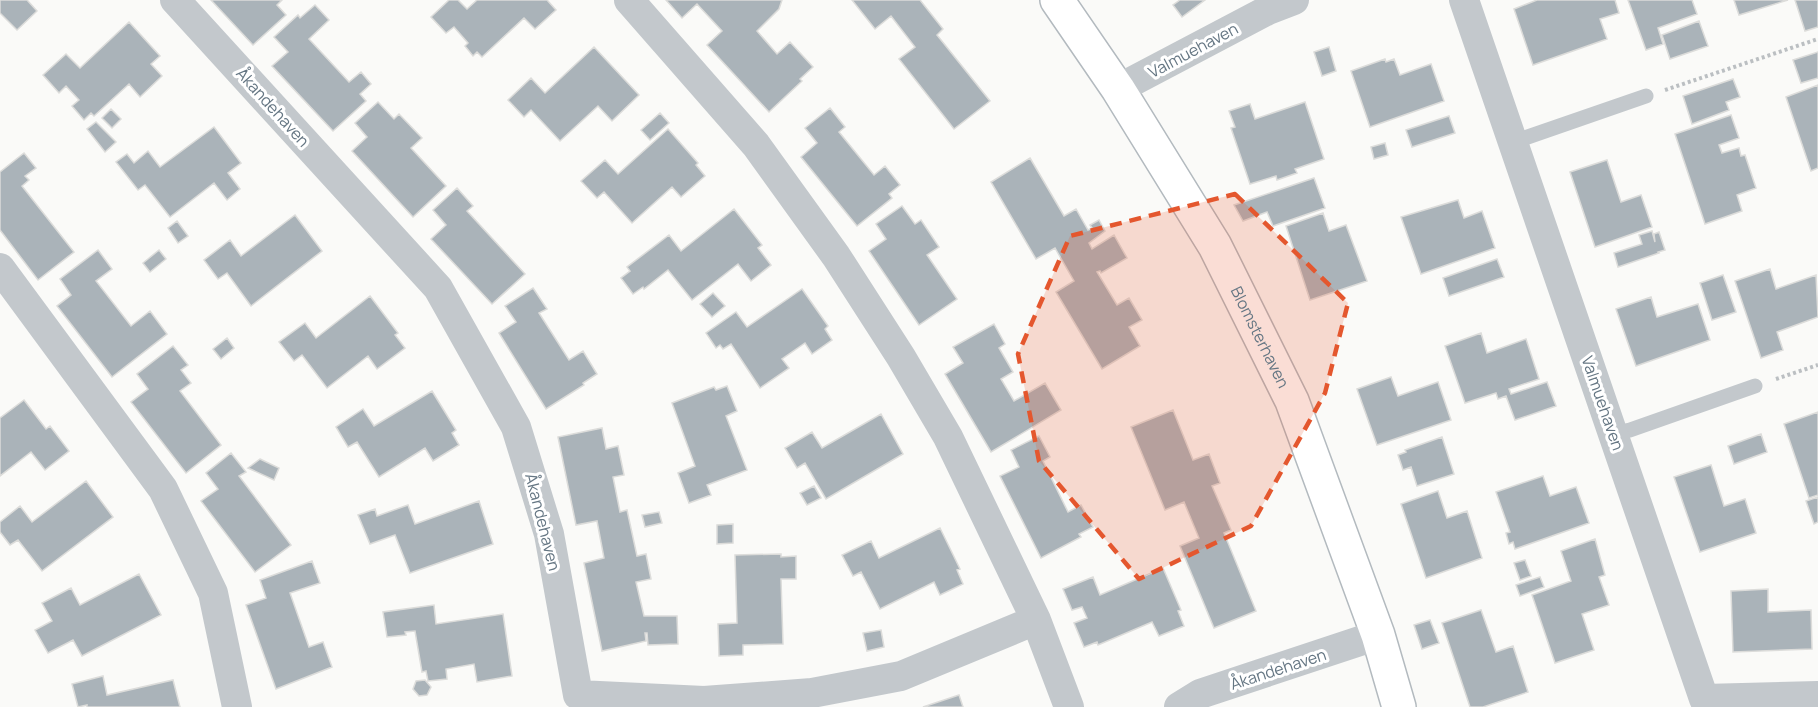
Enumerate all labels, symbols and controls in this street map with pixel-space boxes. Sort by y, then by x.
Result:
street label: Valmuehaven [1144,17,1242,83]
street label: Åkandehaven [231,63,315,151]
street label: Blomsterhaven [1226,282,1295,391]
street label: Valmuehaven [1577,353,1629,453]
street label: Åkandehaven [520,471,566,573]
street label: Åkandehaven [1227,643,1329,695]

